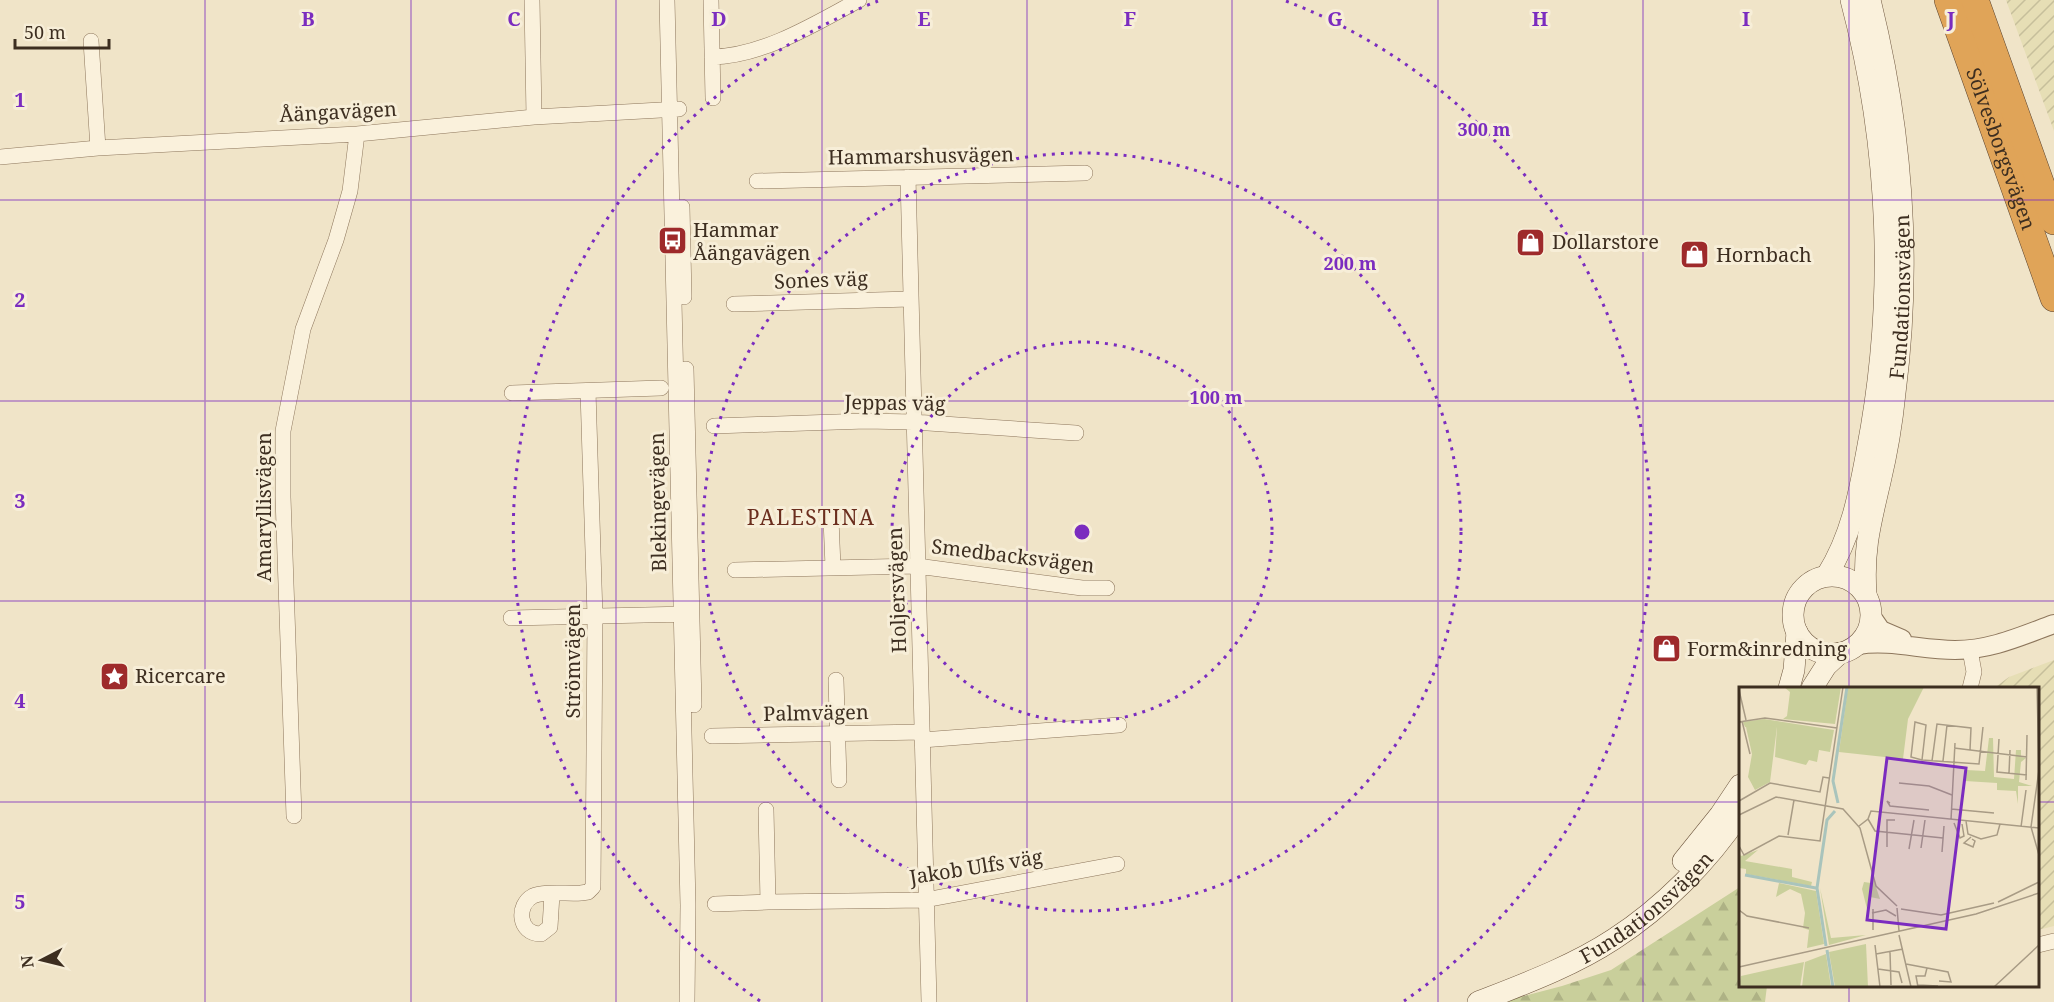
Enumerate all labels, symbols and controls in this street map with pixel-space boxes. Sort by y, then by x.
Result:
text: B [301,5,315,32]
text: C [507,5,521,32]
text: D [711,5,727,32]
text: E [917,5,931,32]
text: F [1124,5,1136,32]
text: G [1327,5,1343,32]
text: H [1532,5,1548,32]
text: I [1742,5,1750,32]
text: J [1946,5,1955,32]
scale bar [15,12,110,50]
text: 50 m [24,20,66,44]
street label: Sölvesborgsvägen [1960,64,2043,234]
text: 1 [14,86,26,113]
street label: Åängavägen [279,95,397,128]
text: 300 m [1458,117,1511,141]
street label: Hammarshusvägen [828,140,1014,171]
street label: Fundationsvägen [1883,214,1916,381]
place label: Hammar Åängavägen [693,216,811,266]
bus stop icon: Hammar Åängavägen [656,225,688,257]
shop icon: Dollarstore [1515,226,1547,258]
place label: Dollarstore [1552,228,1659,255]
shop icon: Hornbach [1679,239,1711,271]
place label: Hornbach [1716,241,1812,268]
text: 200 m [1324,251,1377,275]
street label: Sones väg [774,264,869,295]
text: 2 [14,286,26,313]
text: 100 m [1190,385,1243,409]
street label: Jeppas väg [843,388,946,417]
street label: Amaryllisvägen [250,432,277,582]
street label: Blekingevägen [643,432,672,572]
text: 3 [14,487,26,514]
district label: PALESTINA [747,503,875,531]
centre of rings [1072,522,1092,542]
street label: Holjersvägen [881,527,912,653]
street label: Smedbacksvägen [930,532,1096,579]
street label: Strömvägen [559,603,586,718]
shop icon: Form&inredning [1650,633,1682,665]
place label: Form&inredning [1687,635,1848,662]
place icon: Ricercare [98,660,130,692]
place label: Ricercare [135,662,226,689]
text: 4 [14,687,26,714]
inset map [1739,687,2039,987]
street label: Palmvägen [763,698,869,727]
street label: Jakob Ulfs väg [906,843,1045,891]
street label: Fundationsvägen [1575,845,1719,969]
text: 5 [14,888,26,915]
north arrow [12,930,72,990]
text: N [15,954,39,969]

